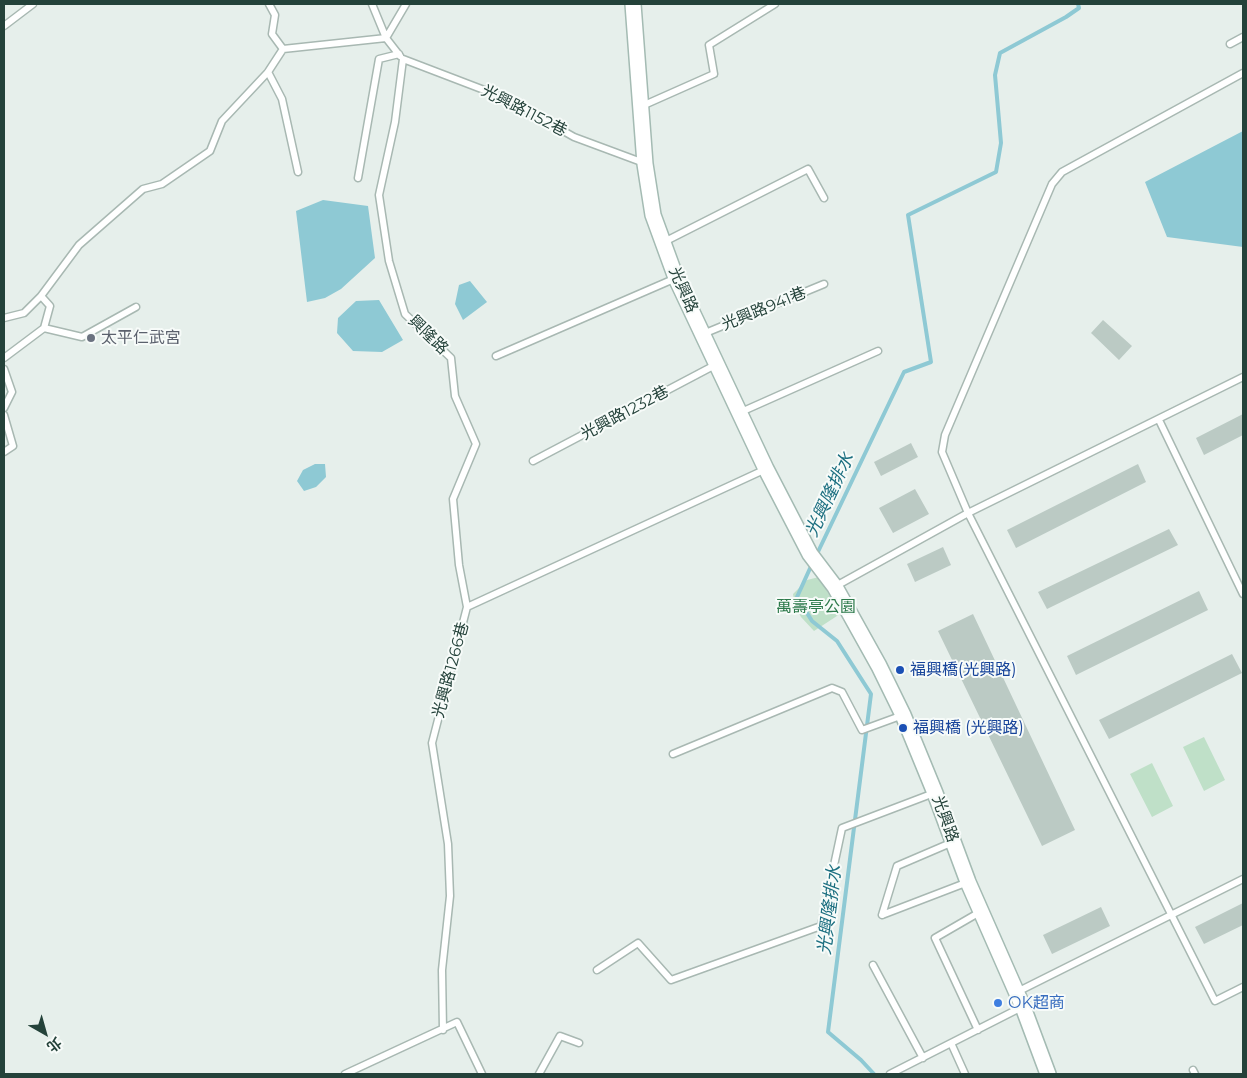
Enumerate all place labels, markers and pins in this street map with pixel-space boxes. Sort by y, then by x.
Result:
place label: 太平仁武宮 [101,328,181,348]
marker: 太平仁武宮 [85,332,97,344]
place label: 福興橋(光興路) [910,660,1017,680]
marker: 福興橋(光興路) [894,664,906,676]
place label: 福興橋 (光興路) [913,718,1024,738]
marker: 福興橋 (光興路) [897,722,909,734]
place label: OK超商 [1008,993,1065,1013]
marker: OK超商 [992,997,1004,1009]

